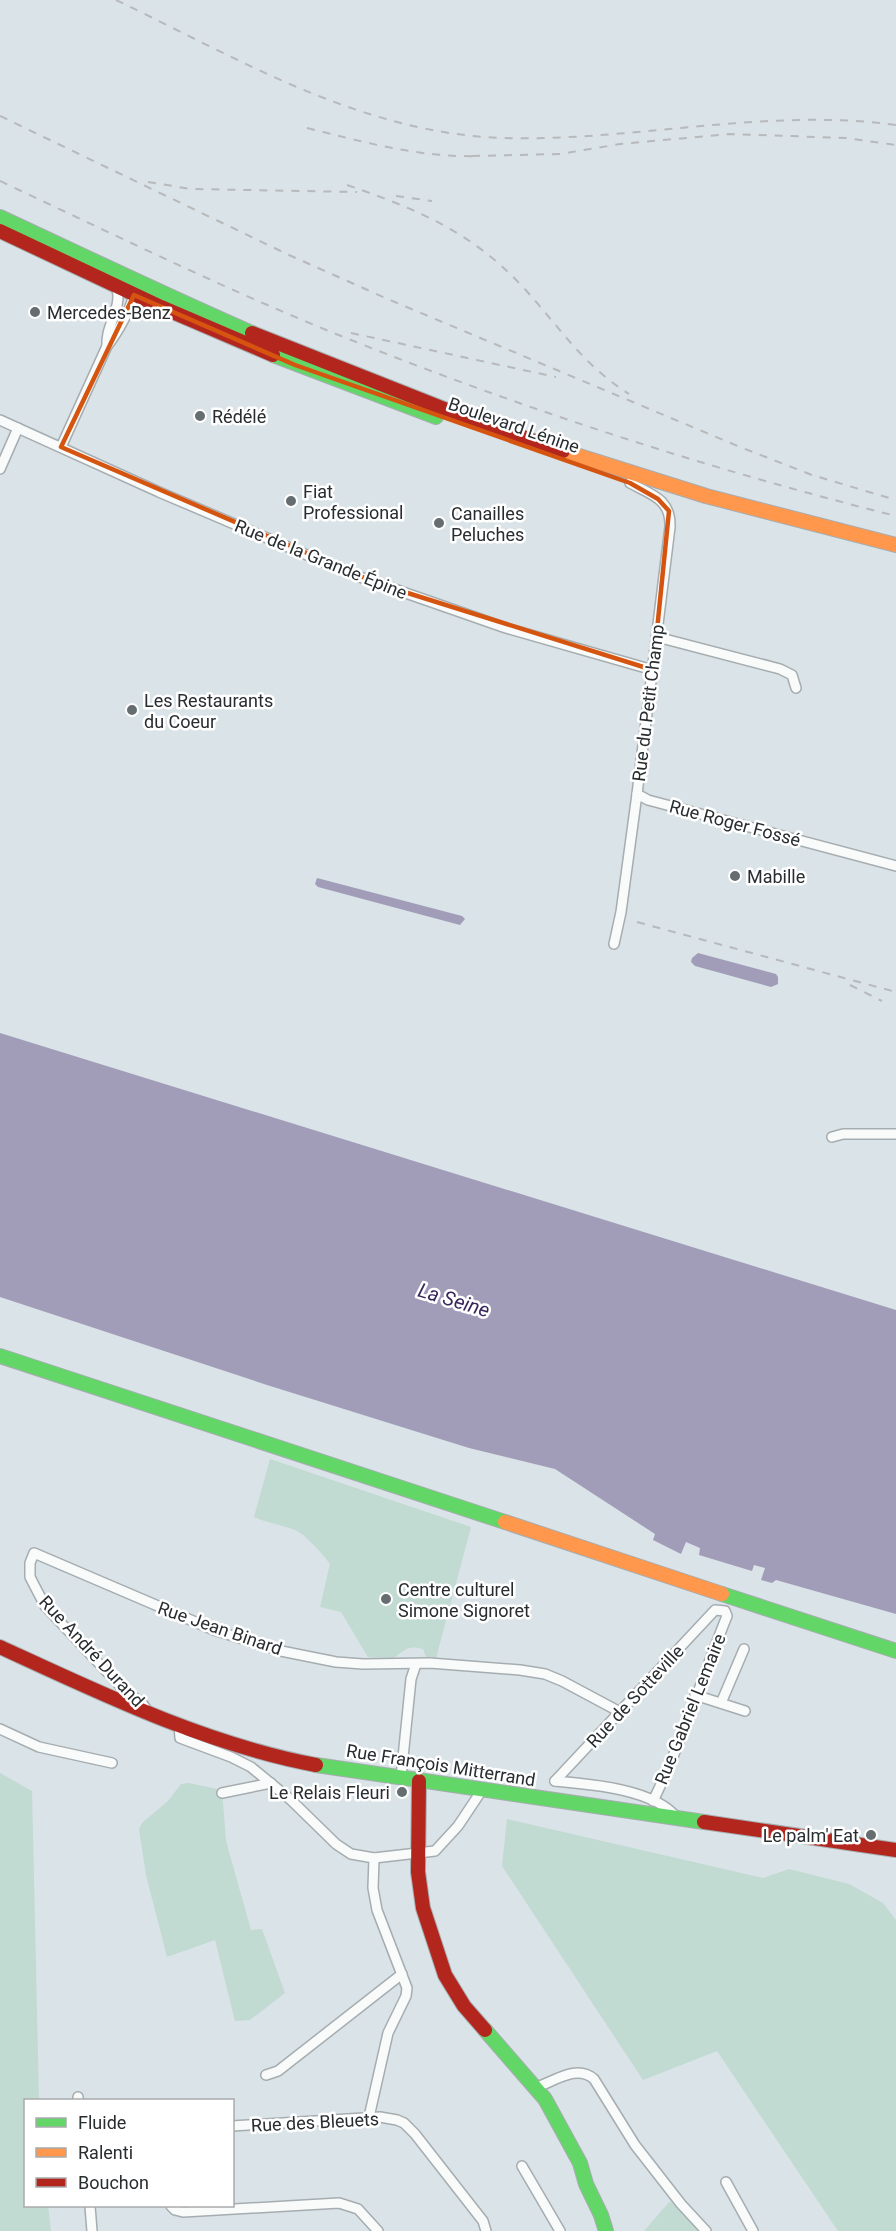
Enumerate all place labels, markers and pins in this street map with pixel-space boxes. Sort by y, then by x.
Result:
place label: Mercedes-Benz [47,302,171,323]
marker: Mercedes-Benz [28,305,42,319]
place label: Rédélé [212,406,266,427]
marker: Rédélé [193,409,207,423]
place label: Fiat Professional [303,481,403,523]
marker: Fiat Professional [284,494,298,508]
place label: Canailles Peluches [451,503,524,545]
marker: Canailles Peluches [432,516,446,530]
place label: Les Restaurants du Coeur [144,690,273,732]
marker: Les Restaurants du Coeur [125,703,139,717]
place label: Mabille [747,866,805,887]
marker: Mabille [728,869,742,883]
place label: Centre culturel Simone Signoret [398,1579,530,1621]
marker: Centre culturel Simone Signoret [379,1592,393,1606]
place label: Le Relais Fleuri [269,1782,390,1803]
marker: Le Relais Fleuri [395,1785,409,1799]
place label: Le palm' Eat [763,1825,859,1846]
marker: Le palm' Eat [864,1828,878,1842]

